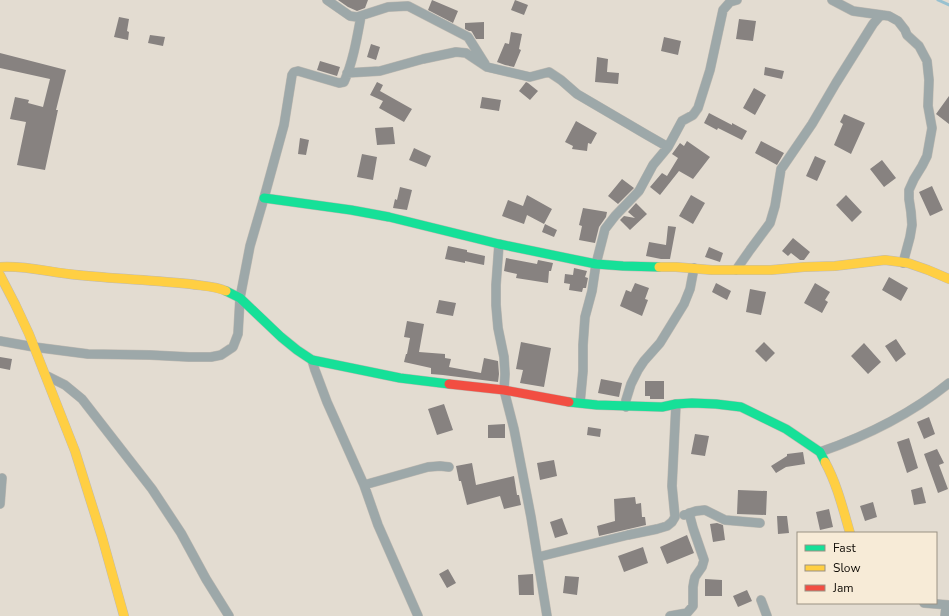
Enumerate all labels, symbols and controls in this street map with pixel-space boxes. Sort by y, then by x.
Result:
legend [797,532,937,604]
text: Fast [833,540,856,556]
text: Slow [833,560,861,576]
text: Jam [832,580,854,596]

